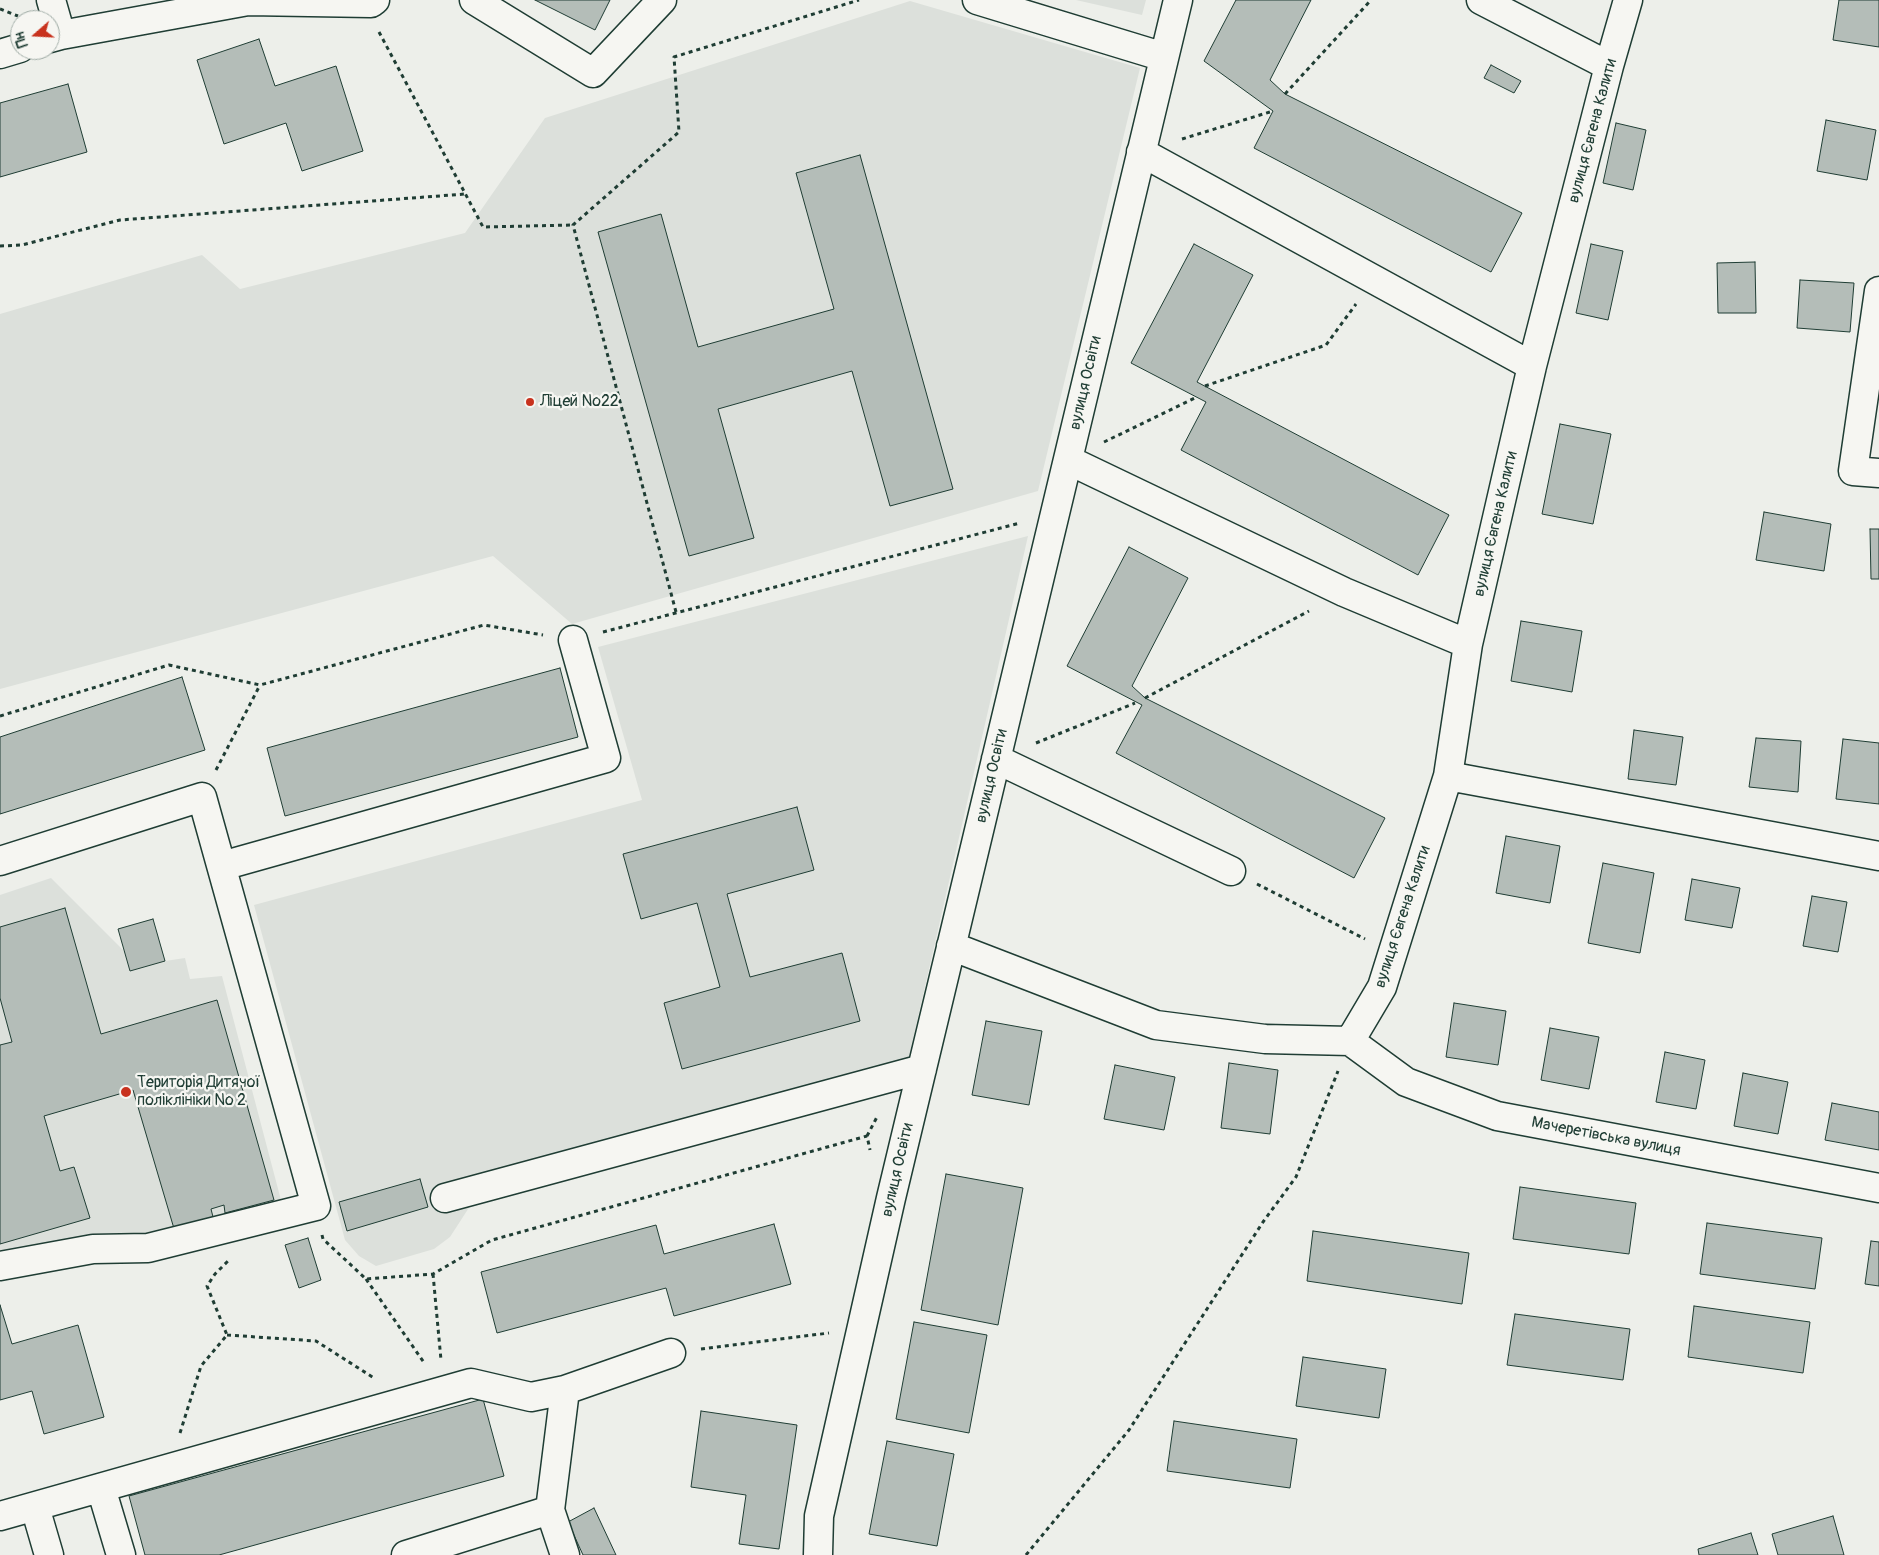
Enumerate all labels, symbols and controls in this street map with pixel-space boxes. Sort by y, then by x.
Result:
north arrow [10,10,60,60]
text: Пн [11,30,32,50]
street label: вулиця Євгена Калити [1565,57,1621,205]
street label: вулиця Освіти [1066,334,1106,432]
place label: Ліцей №22 [540,392,619,412]
marker: Ліцей №22 [524,396,536,408]
street label: вулиця Євгена Калити [1470,450,1522,598]
street label: вулиця Освіти [972,727,1012,825]
street label: вулиця Євгена Калити [1371,844,1435,990]
place label: Територія Дитячої поліклініки № 2 [137,1073,261,1111]
marker: Територія Дитячої поліклініки № 2 [119,1085,133,1099]
street label: Мачеретівська вулиця [1530,1113,1682,1161]
street label: вулиця Освіти [878,1121,918,1219]

